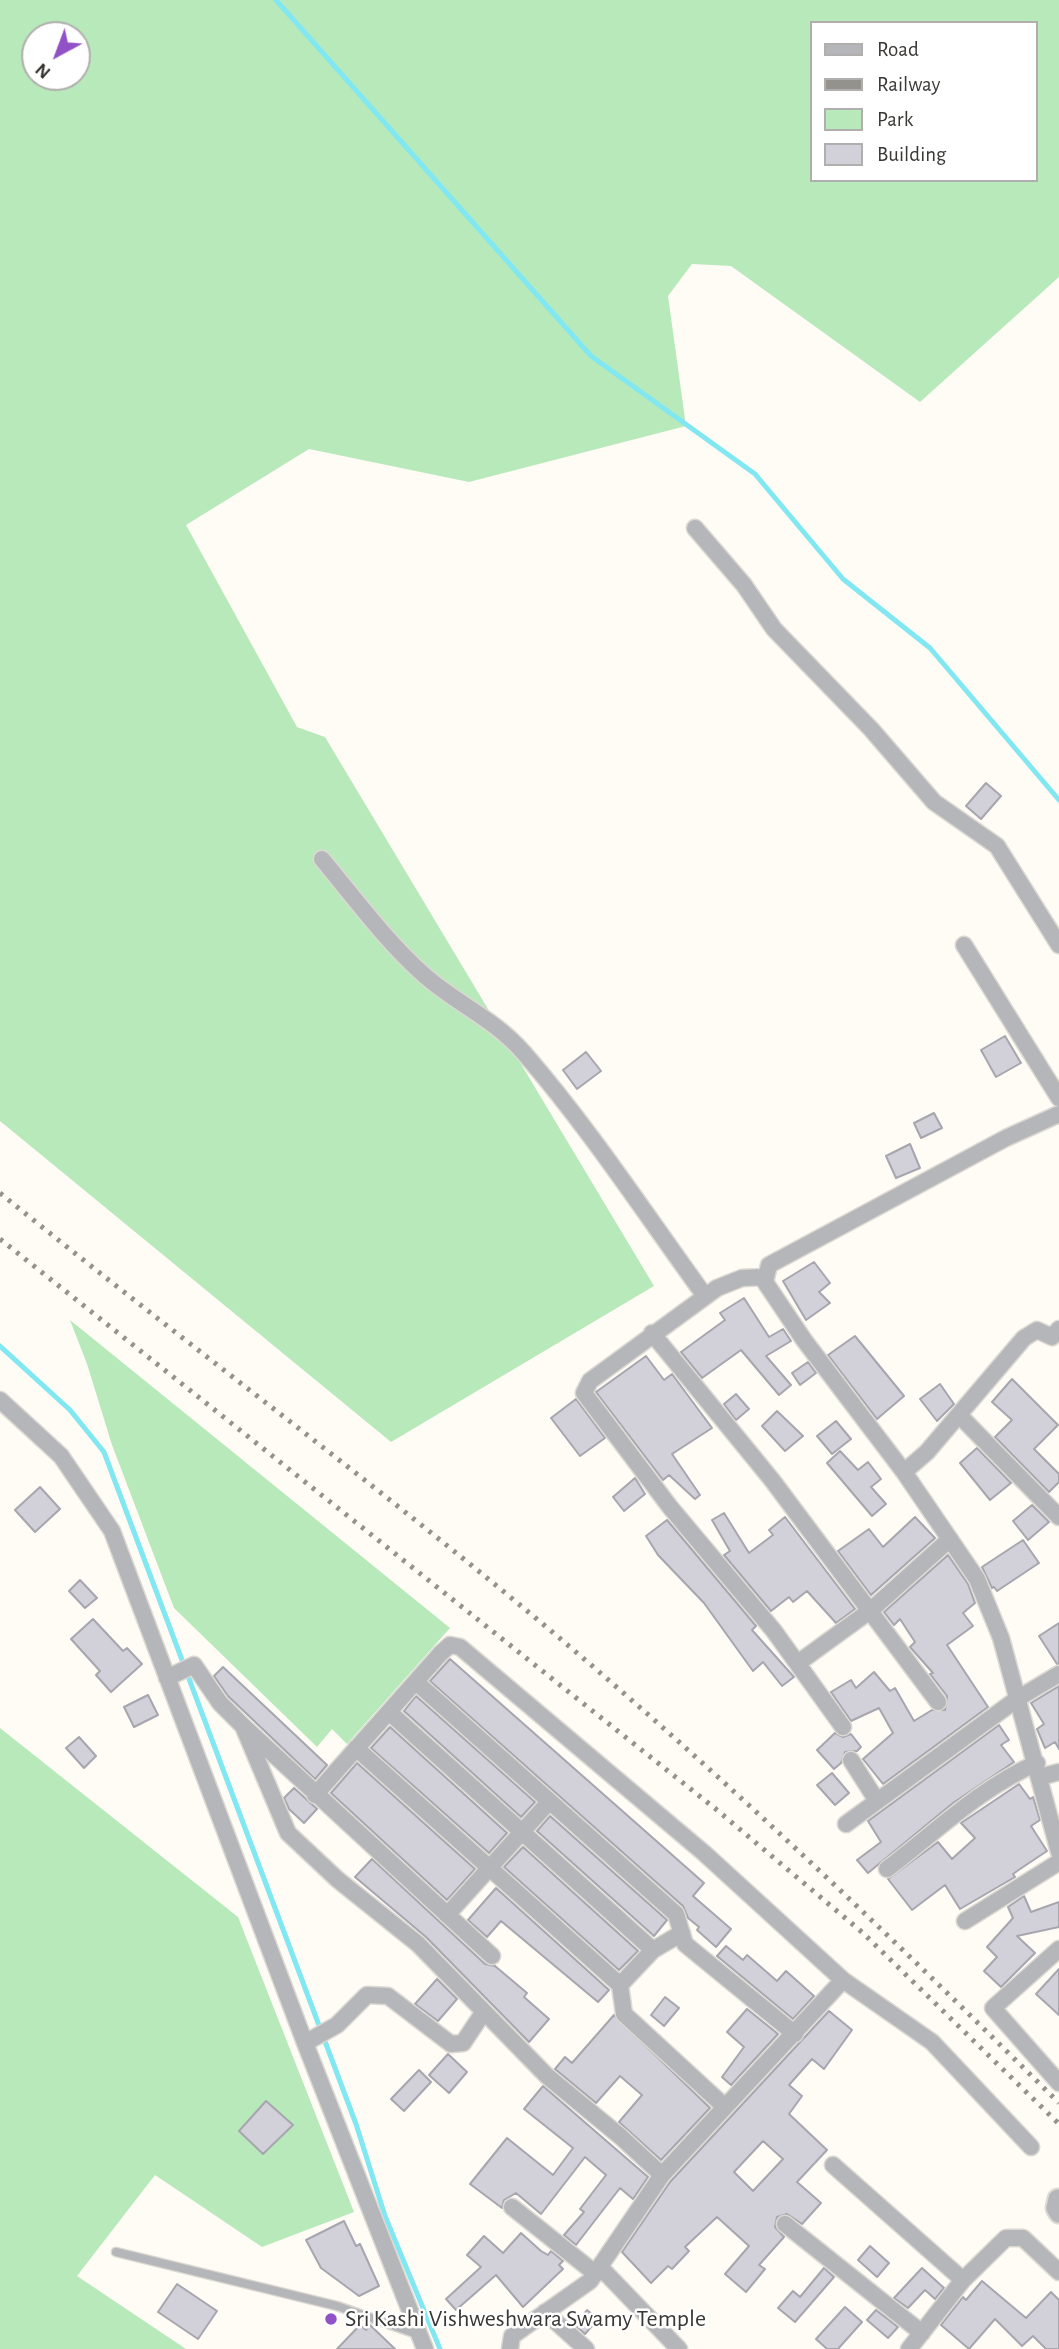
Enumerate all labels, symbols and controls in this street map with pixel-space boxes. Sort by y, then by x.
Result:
north arrow [21,21,91,91]
legend [810,21,1038,182]
text: Road [877,39,919,60]
text: N [32,59,54,82]
text: Railway [877,74,940,95]
text: Park [877,109,913,130]
text: Building [877,144,946,165]
place label: Sri Kashi Vishweshwara Swamy Temple [345,2305,706,2333]
marker: Sri Kashi Vishweshwara Swamy Temple [323,2311,339,2327]

